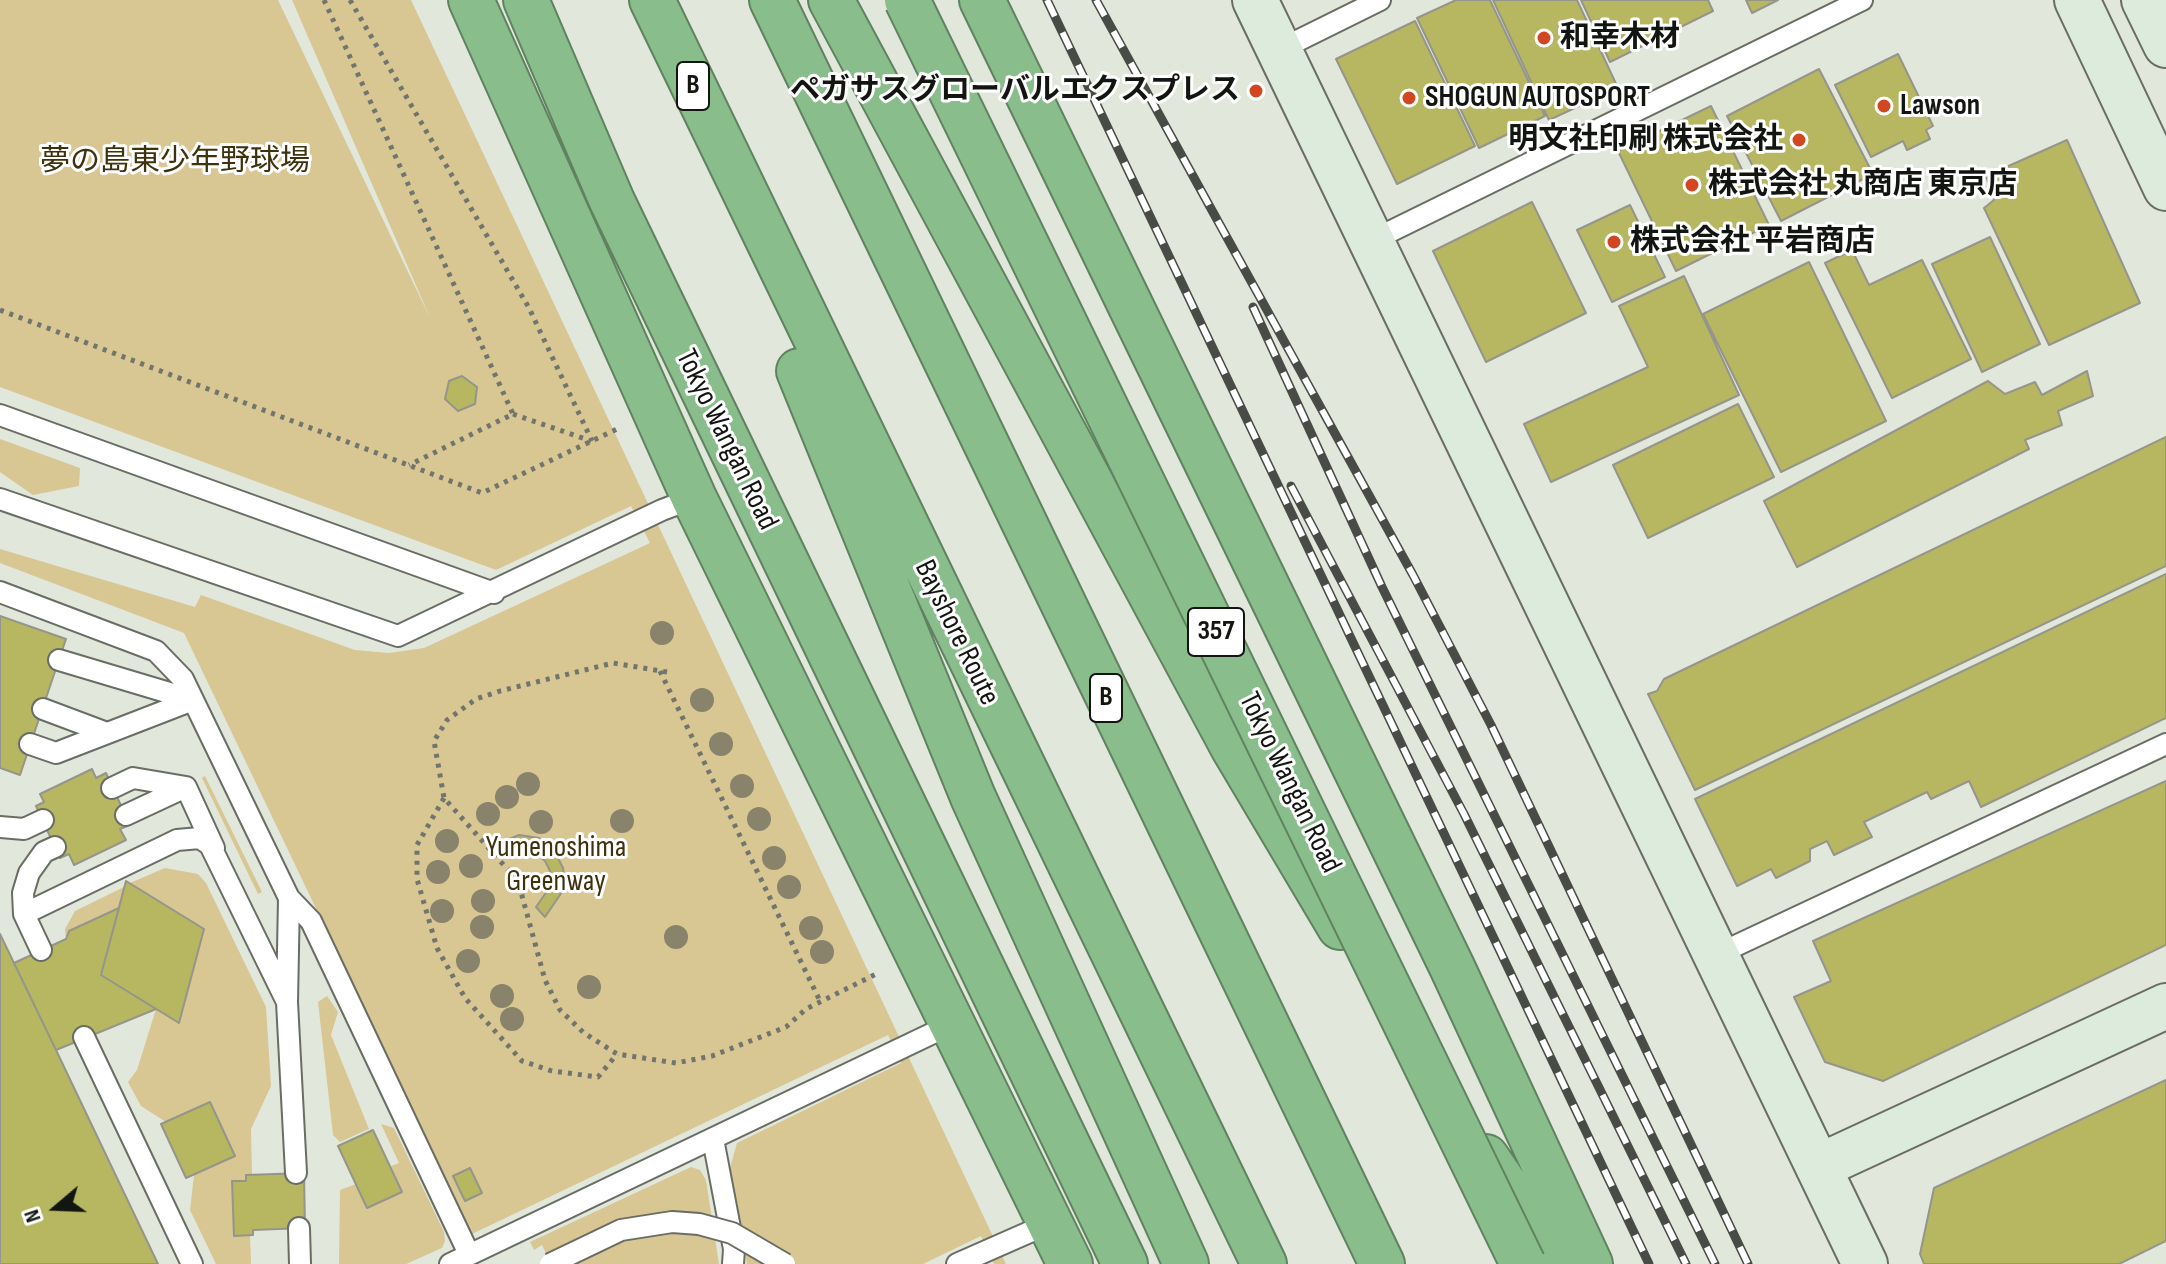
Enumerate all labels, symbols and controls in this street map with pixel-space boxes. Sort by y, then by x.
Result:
place label: 和幸木材 [1560,20,1680,56]
marker: 和幸木材 [1535,29,1553,47]
road number: B [677,62,709,110]
place label: ペガサスグローバルエクスプレス [790,73,1240,109]
place label: SHOGUN AUTOSPORT [1425,80,1650,116]
marker: ペガサスグローバルエクスプレス [1247,82,1265,100]
place label: Lawson [1900,88,1980,124]
marker: SHOGUN AUTOSPORT [1400,89,1418,107]
marker: Lawson [1875,97,1893,115]
place label: 明文社印刷 株式会社 [1508,122,1783,158]
marker: 明文社印刷 株式会社 [1790,131,1808,149]
park label: 夢の島東少年野球場 [40,144,310,180]
place label: 株式会社 丸商店 東京店 [1708,167,2017,203]
marker: 株式会社 丸商店 東京店 [1683,176,1701,194]
place label: 株式会社 平岩商店 [1630,224,1875,260]
marker: 株式会社 平岩商店 [1605,233,1623,251]
street label: Tokyo Wangan Road [667,344,785,536]
street label: Bayshore Route [905,555,1007,711]
road number: 357 [1188,608,1244,656]
road number: B [1090,674,1122,722]
street label: Tokyo Wangan Road [1230,687,1348,879]
park label: Yumenoshima Greenway [486,830,626,900]
north arrow [16,1168,96,1248]
text: N [18,1206,48,1226]

